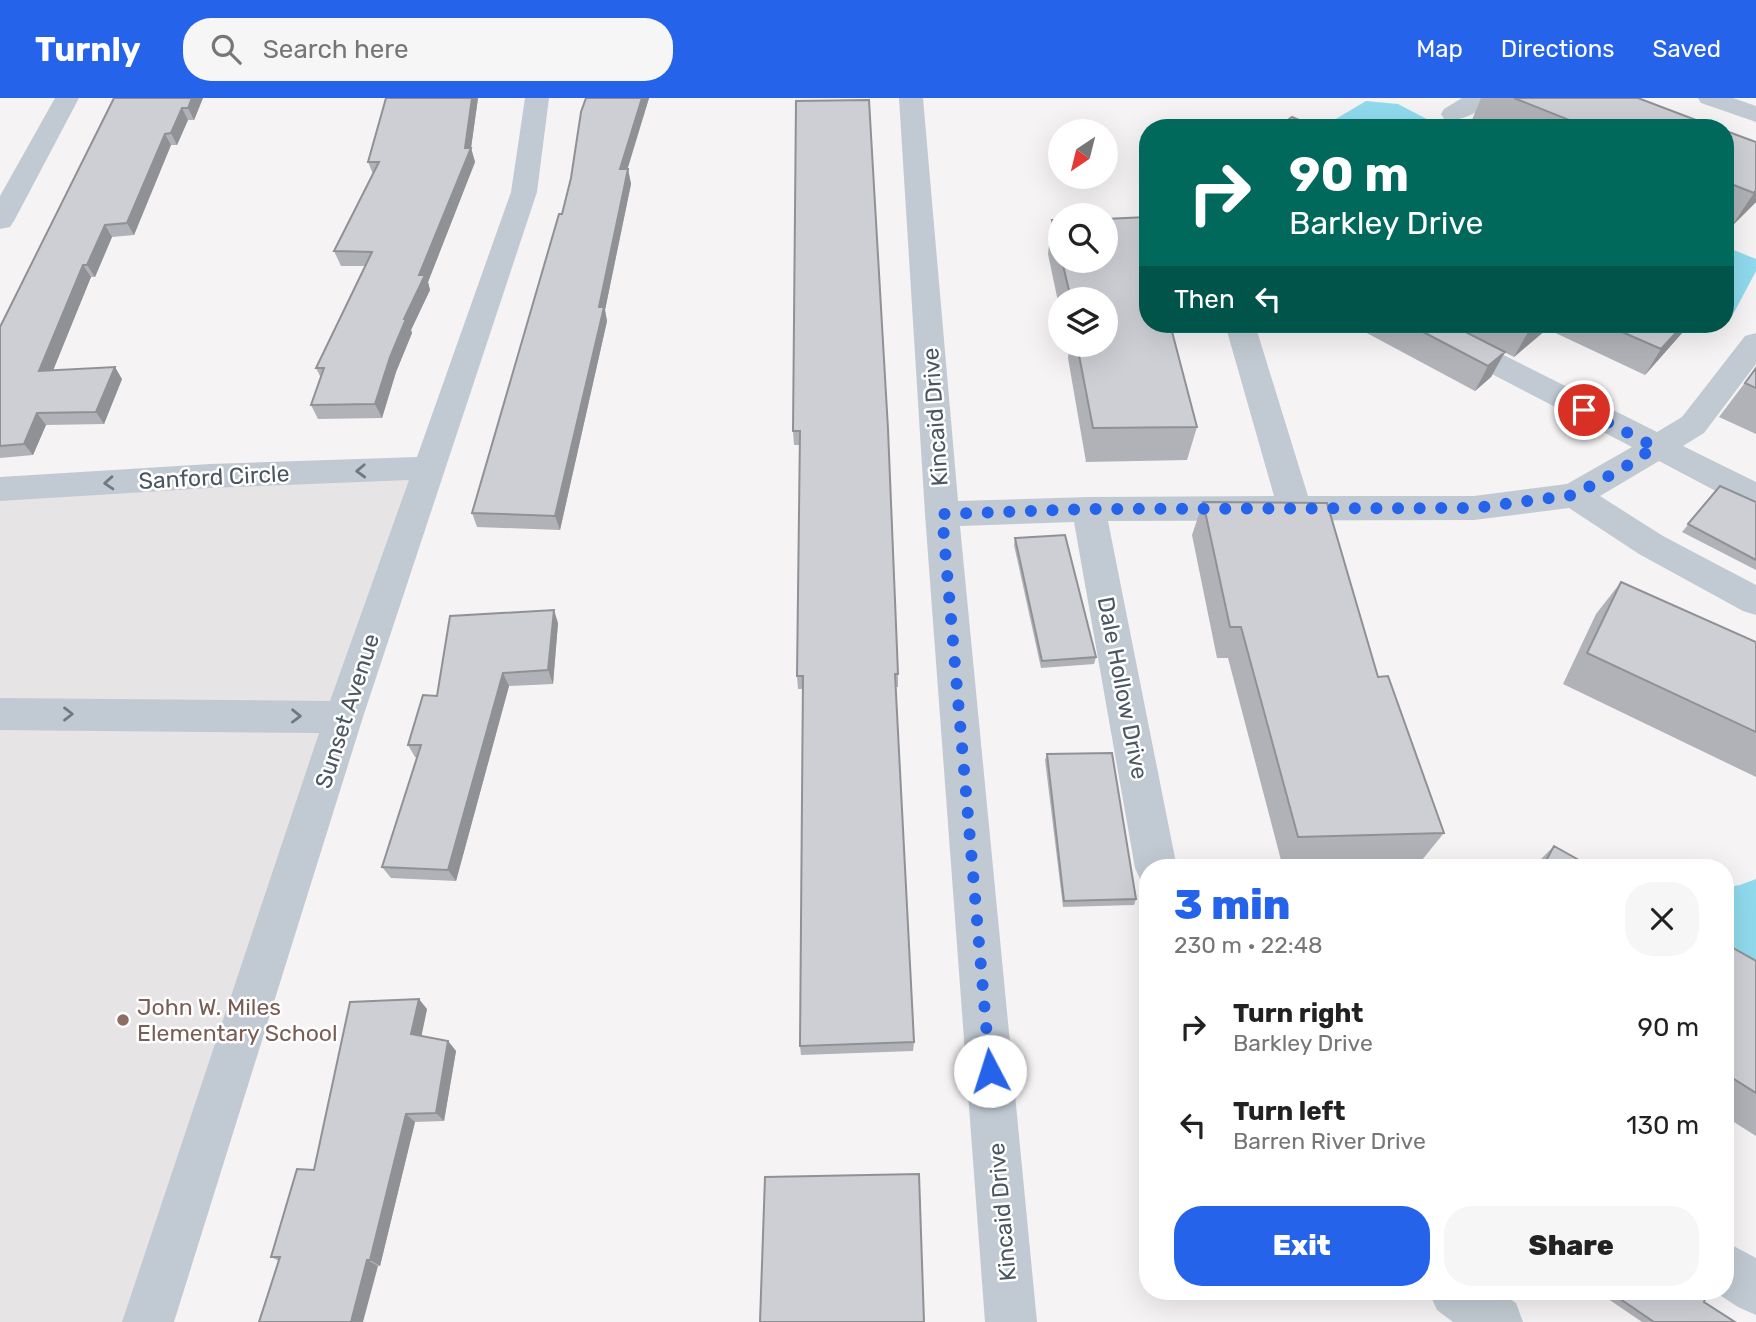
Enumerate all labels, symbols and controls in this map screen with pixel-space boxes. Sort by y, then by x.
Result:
search box [183,18,673,81]
text: Turnly [35,30,141,69]
icon: search [207,30,245,68]
text: Search here [263,34,409,65]
text: Map [1416,35,1463,63]
text: Directions [1501,35,1614,63]
text: Saved [1652,35,1721,63]
north arrow [1048,119,1118,189]
map controls [1048,119,1118,357]
text: 90 m [1289,145,1409,203]
icon: right [1174,147,1265,238]
button: search [1048,203,1118,273]
text: Barkley Drive [1289,204,1483,242]
icon: left [1249,280,1287,318]
text: Then [1174,284,1235,315]
button: layers [1048,287,1118,357]
street label: Kincaid Drive [916,347,954,487]
pin [1554,380,1614,440]
icon: arrive [1565,391,1603,429]
street label: Sanford Circle [138,459,290,495]
one-way arrow [355,463,366,478]
one-way arrow [103,475,114,490]
street label: Dale Hollow Drive [1092,594,1154,782]
street label: Sunset Avenue [309,630,385,792]
one-way arrow [63,706,74,722]
one-way arrow [290,709,301,724]
text: 3 min [1174,880,1290,930]
button: close [1625,882,1699,956]
text: 230 m · 22:48 [1174,931,1323,959]
place label: John W. Miles Elementary School [137,993,338,1047]
text: Turn right [1233,998,1363,1029]
icon: right [1174,1008,1212,1046]
marker: John W. Miles Elementary School [115,1012,131,1028]
text: 90 m [1638,1012,1699,1043]
text: Barkley Drive [1233,1029,1373,1057]
position arrow [953,1034,1027,1108]
text: Turn left [1233,1096,1345,1127]
icon: left [1174,1106,1212,1144]
text: 130 m [1626,1110,1699,1141]
text: Barren River Drive [1233,1127,1426,1155]
street label: Kincaid Drive [982,1142,1022,1282]
button: Exit [1174,1206,1430,1286]
button: Share [1444,1206,1699,1286]

